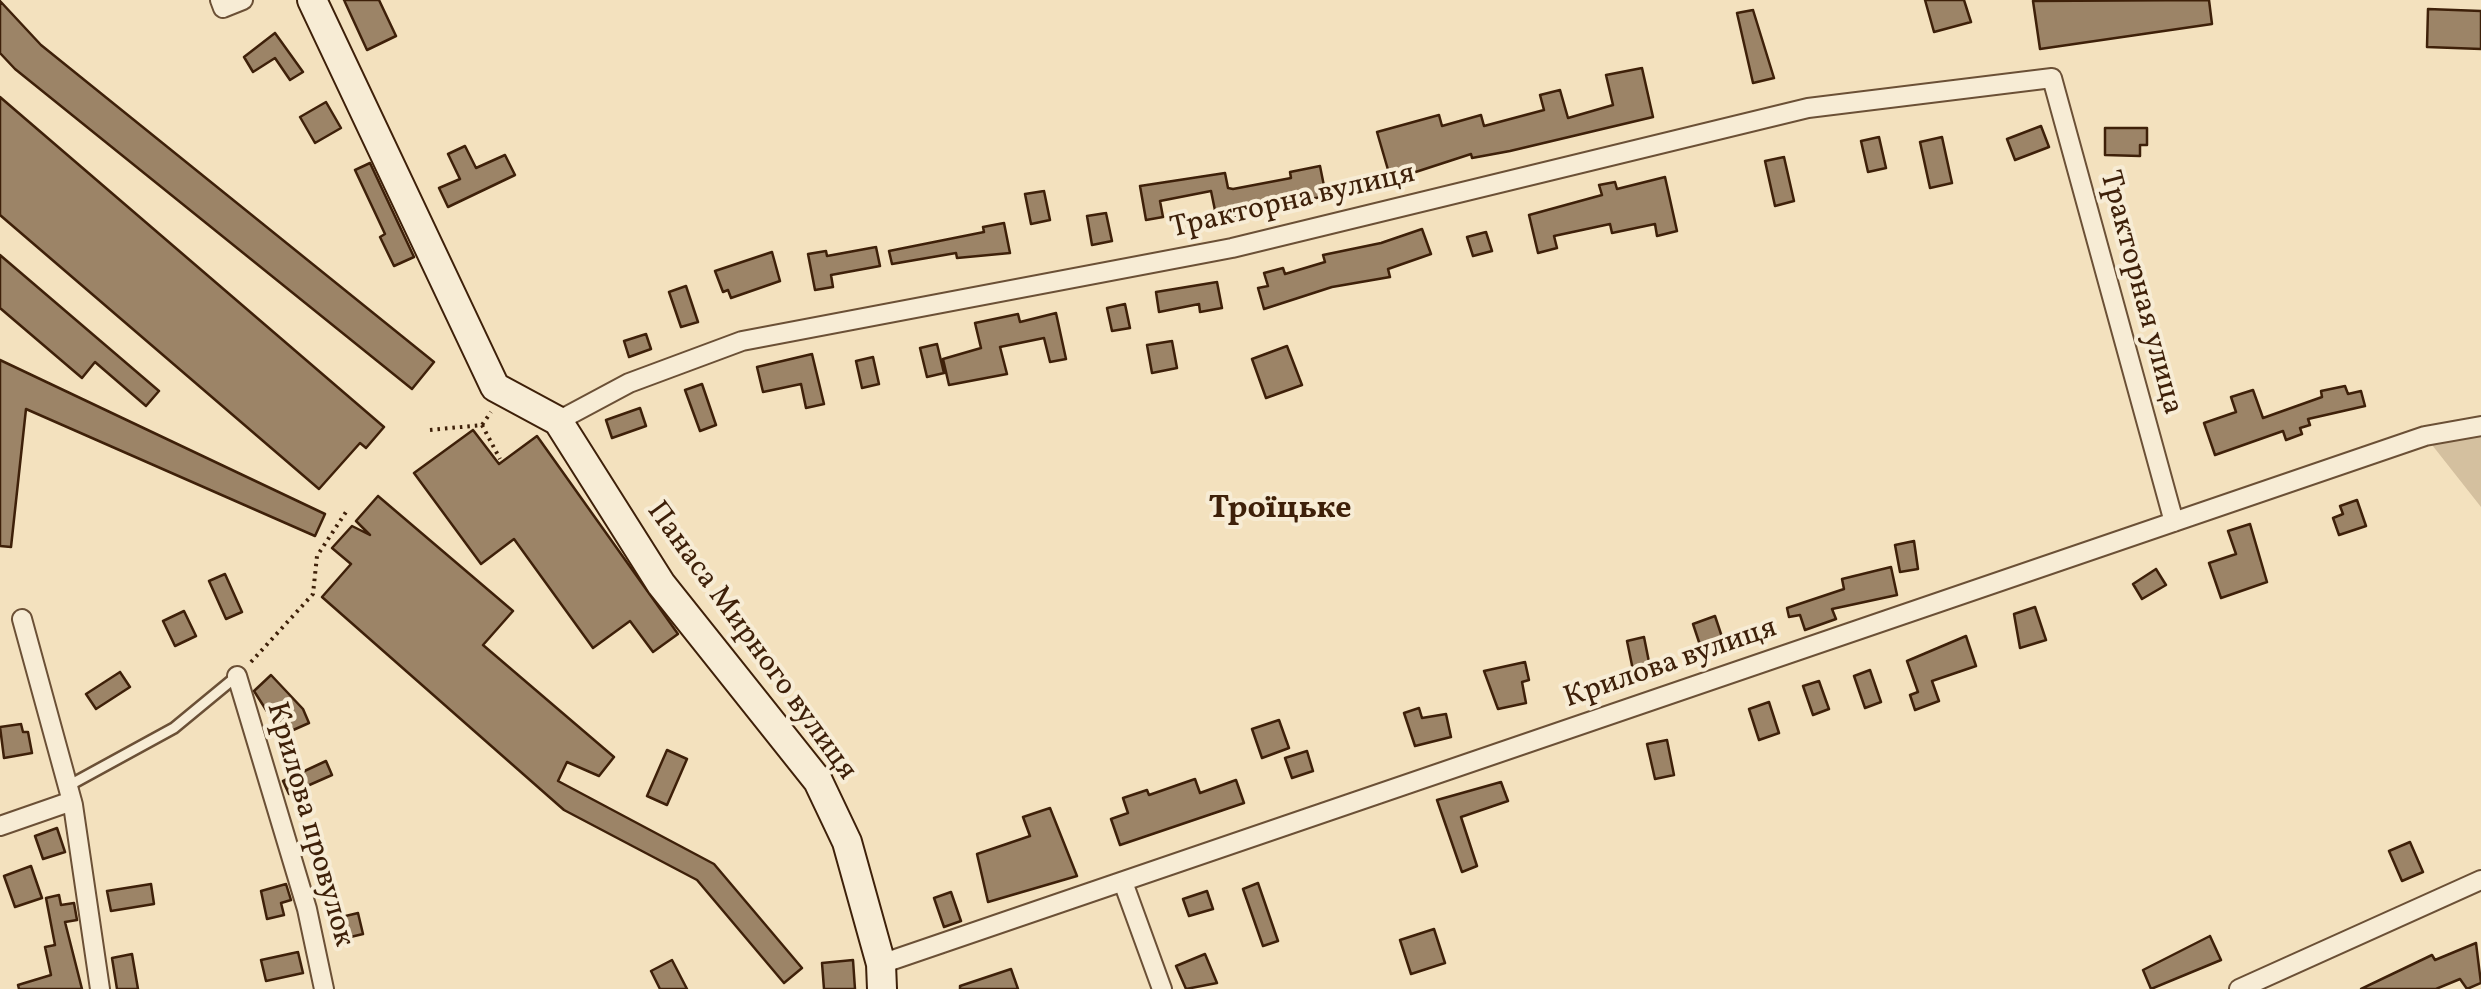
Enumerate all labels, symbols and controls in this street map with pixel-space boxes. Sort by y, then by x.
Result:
street label: Тракторна вулиця [1167,157,1419,249]
street label: Тракторная улица [2089,167,2189,419]
district label: Троїцьке [1208,492,1352,530]
street label: Панаса Мирного вулиця [637,496,863,788]
street label: Крилова вулиця [1560,612,1782,718]
street label: Крилова провулок [256,699,360,951]

